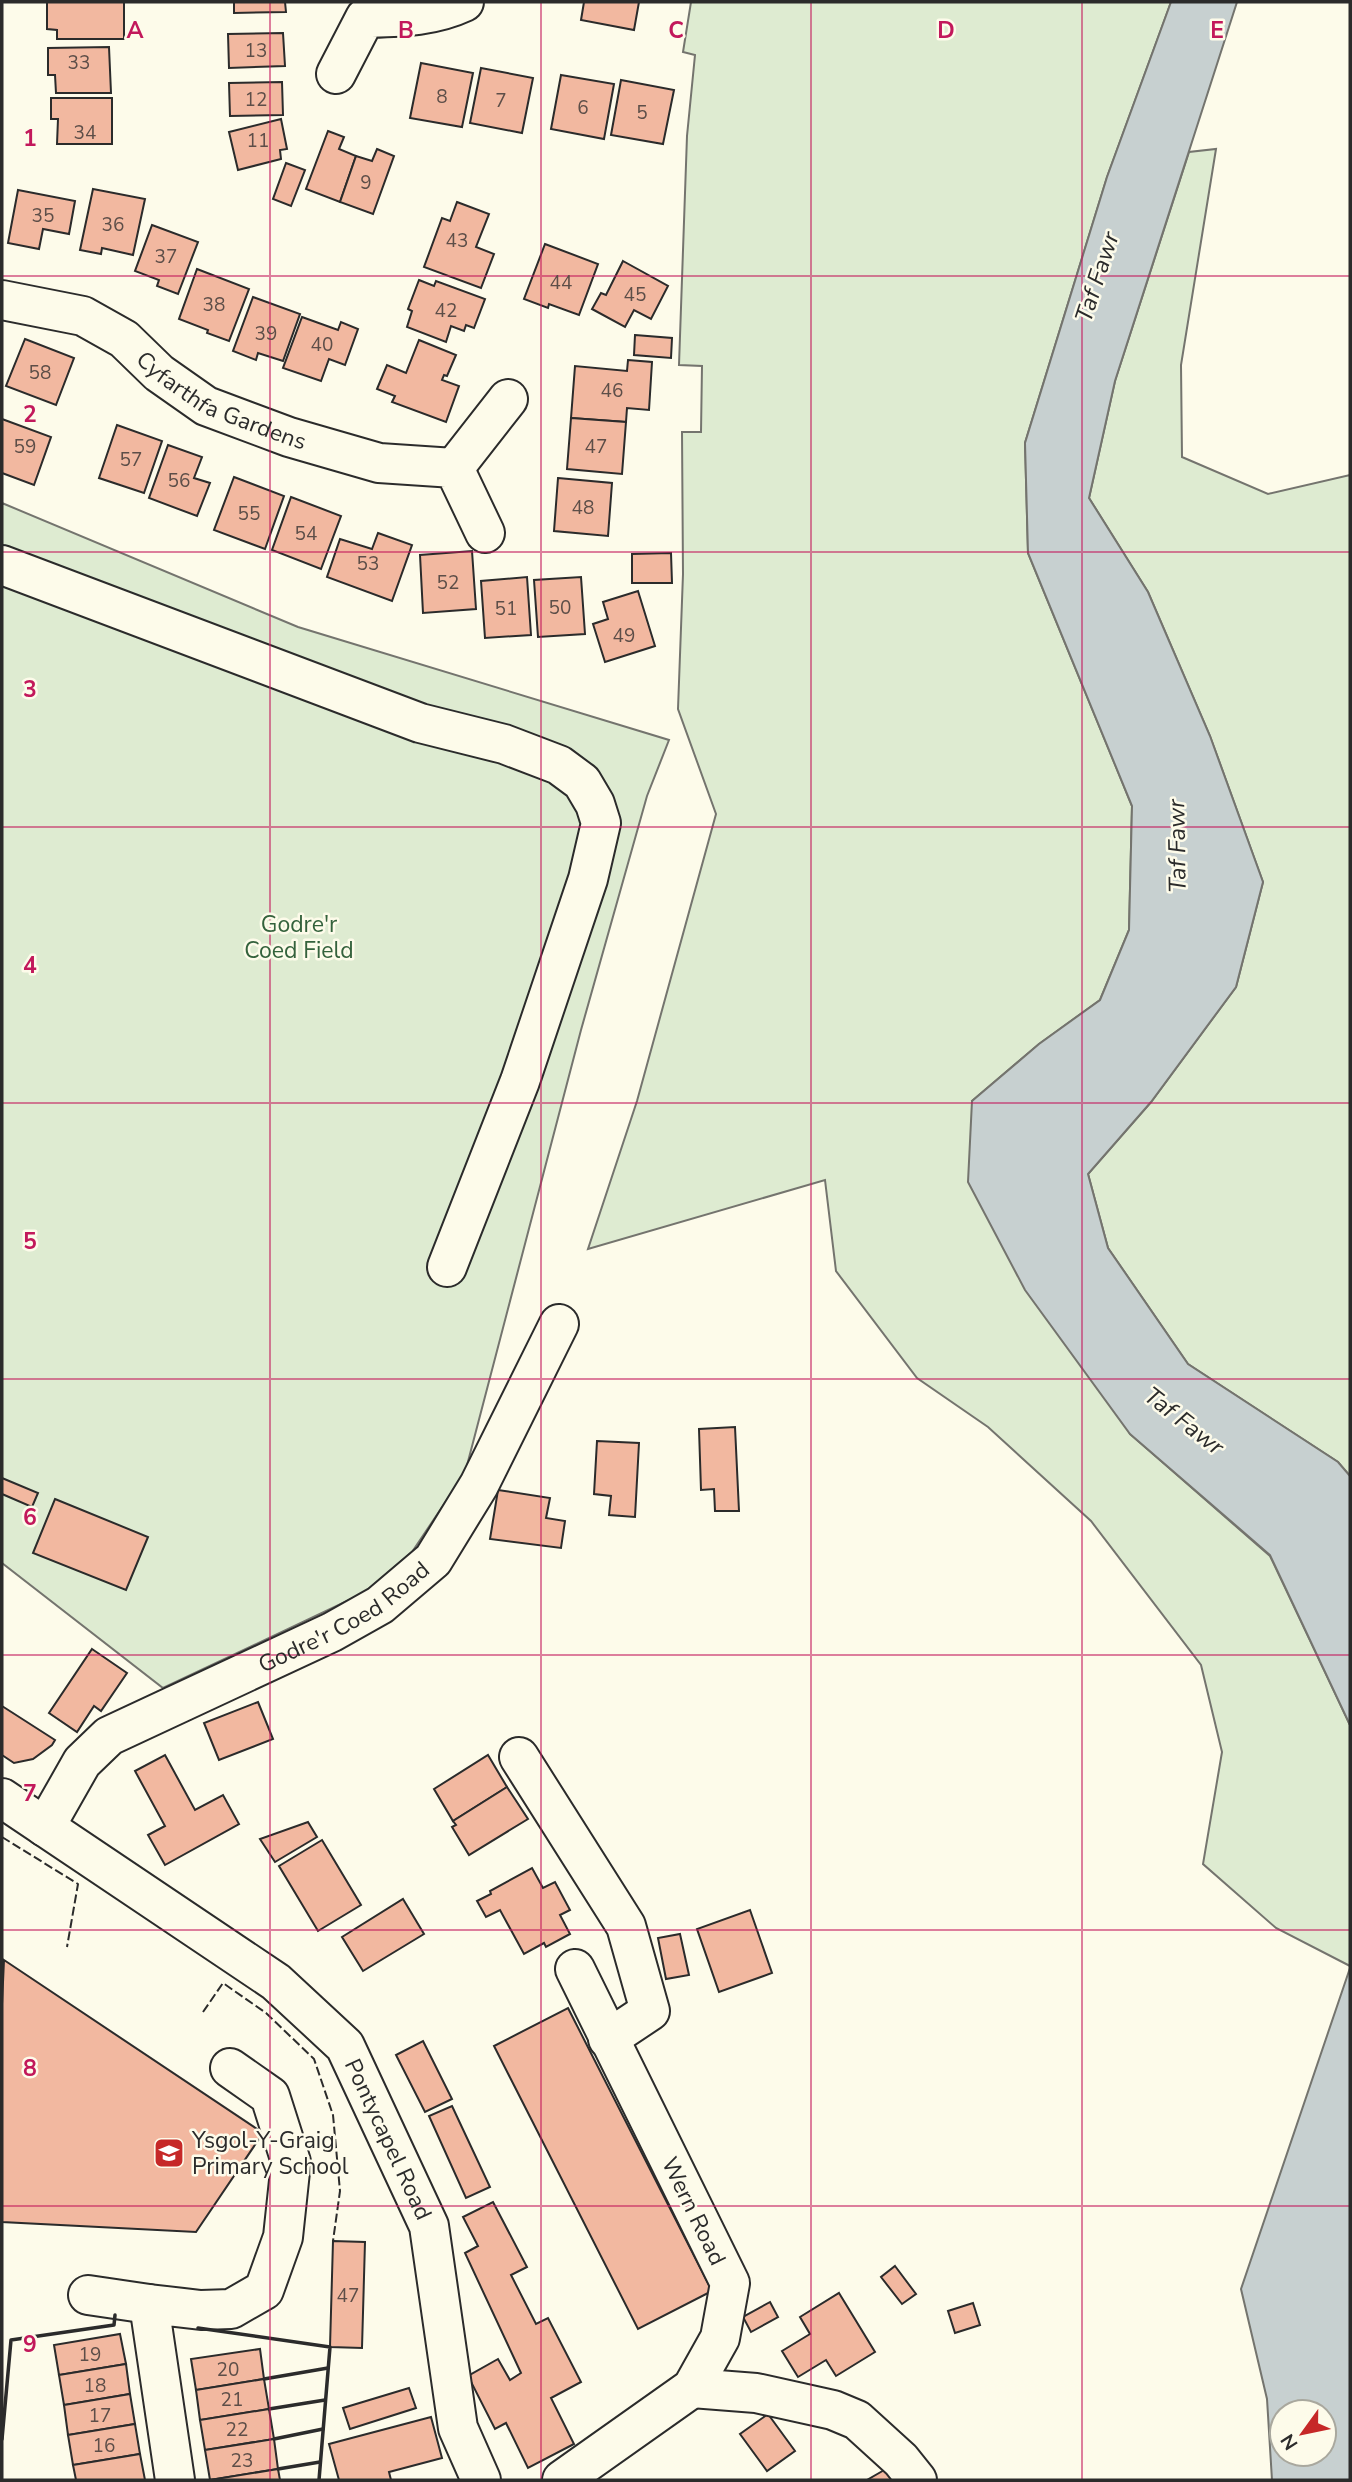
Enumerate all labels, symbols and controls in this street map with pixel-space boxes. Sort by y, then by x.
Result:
text: A [126,15,144,46]
text: B [398,15,414,46]
text: C [668,15,684,46]
text: D [937,15,955,46]
text: E [1210,15,1224,46]
house number: 13 [245,38,267,64]
house number: 33 [68,50,90,76]
house number: 8 [436,84,448,110]
house number: 12 [245,87,267,113]
house number: 7 [495,88,507,114]
house number: 6 [577,95,589,121]
house number: 5 [636,100,648,126]
house number: 34 [74,120,96,146]
text: 1 [23,123,37,154]
house number: 11 [247,128,269,154]
house number: 9 [360,170,372,196]
house number: 35 [32,203,54,229]
house number: 36 [102,212,124,238]
water label: Taf Fawr [1067,226,1127,326]
house number: 43 [446,228,468,254]
house number: 37 [155,244,177,270]
house number: 44 [550,270,572,296]
house number: 45 [624,282,646,308]
house number: 38 [203,292,225,318]
house number: 42 [435,298,457,324]
house number: 39 [255,321,277,347]
house number: 40 [311,332,333,358]
street label: Cyfarthfa Gardens [129,344,310,457]
house number: 58 [29,360,51,386]
house number: 46 [601,378,623,404]
text: 2 [23,399,37,430]
house number: 59 [14,434,36,460]
house number: 47 [585,434,607,460]
house number: 57 [120,447,142,473]
house number: 56 [168,468,190,494]
house number: 48 [572,495,594,521]
house number: 55 [238,501,260,527]
house number: 54 [295,521,317,547]
house number: 53 [357,551,379,577]
house number: 52 [437,570,459,596]
house number: 50 [549,595,571,621]
house number: 51 [495,596,517,622]
house number: 49 [613,623,635,649]
text: 3 [23,674,37,705]
water label: Taf Fawr [1160,798,1194,893]
park label: Godre'r Coed Field [244,909,354,966]
text: 4 [23,950,37,981]
text: 5 [23,1226,37,1257]
water label: Taf Fawr [1137,1380,1232,1463]
text: 6 [23,1502,37,1533]
street label: Godre'r Coed Road [253,1555,436,1680]
text: 7 [23,1778,37,1809]
text: 8 [23,2053,37,2084]
street label: Pontycapel Road [337,2054,439,2225]
place label: Ysgol-Y-Graig Primary School [191,2125,349,2182]
school or university icon: Ysgol-Y-Graig Primary School [152,2136,186,2170]
street label: Wern Road [654,2152,733,2271]
house number: 47 [337,2283,359,2309]
text: 9 [23,2329,37,2360]
house number: 19 [79,2342,101,2368]
house number: 20 [217,2357,239,2383]
house number: 18 [84,2373,106,2399]
house number: 21 [221,2387,243,2413]
north arrow [1268,2398,1338,2468]
house number: 17 [89,2403,111,2429]
house number: 22 [226,2417,248,2443]
text: N [1275,2429,1304,2455]
house number: 16 [93,2433,115,2459]
house number: 23 [231,2448,253,2474]

